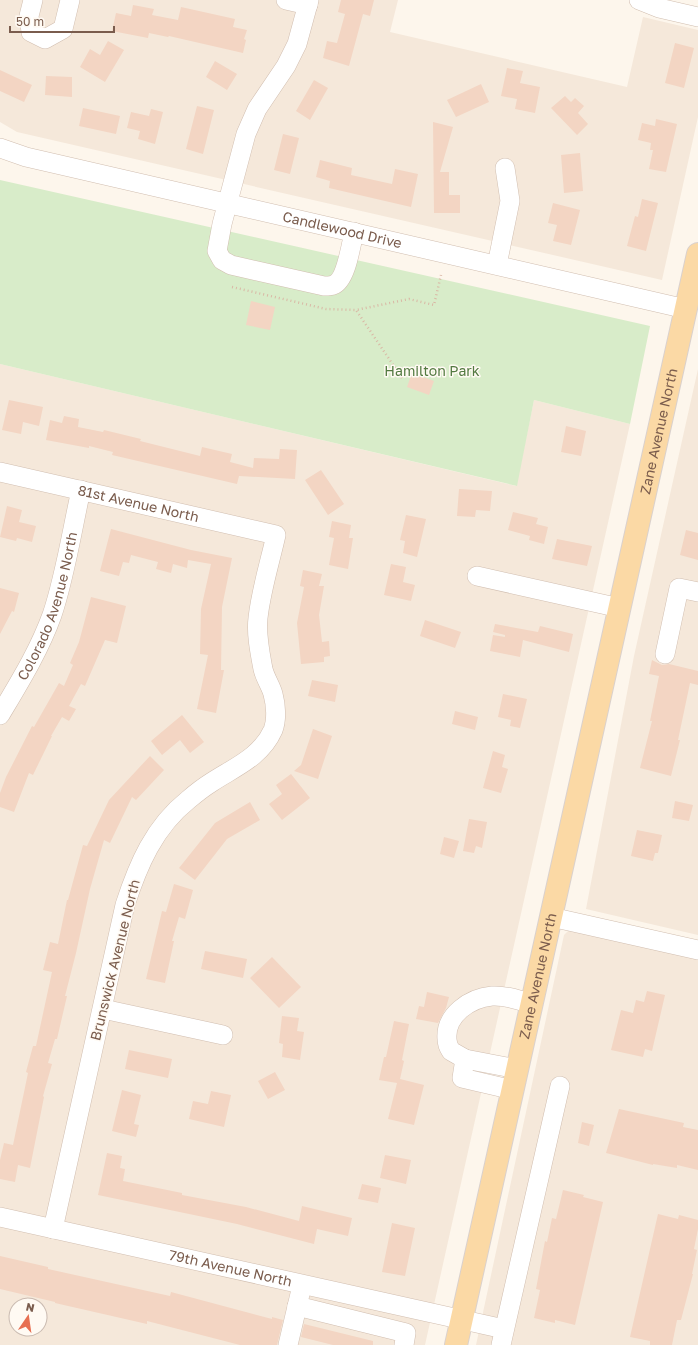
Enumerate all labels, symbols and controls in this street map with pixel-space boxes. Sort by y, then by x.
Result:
scale bar [10,8,114,34]
text: 50 m [16,14,44,29]
street label: Candlewood Drive [281,207,404,251]
park label: Hamilton Park [384,362,480,379]
street label: Zane Avenue North [636,366,680,496]
street label: 81st Avenue North [76,481,201,525]
street label: Colorado Avenue North [13,530,80,683]
street label: Brunswick Avenue North [86,878,143,1042]
street label: Zane Avenue North [515,911,560,1040]
street label: 79th Avenue North [167,1246,294,1290]
north arrow [8,1297,48,1337]
text: N [25,1299,36,1314]

